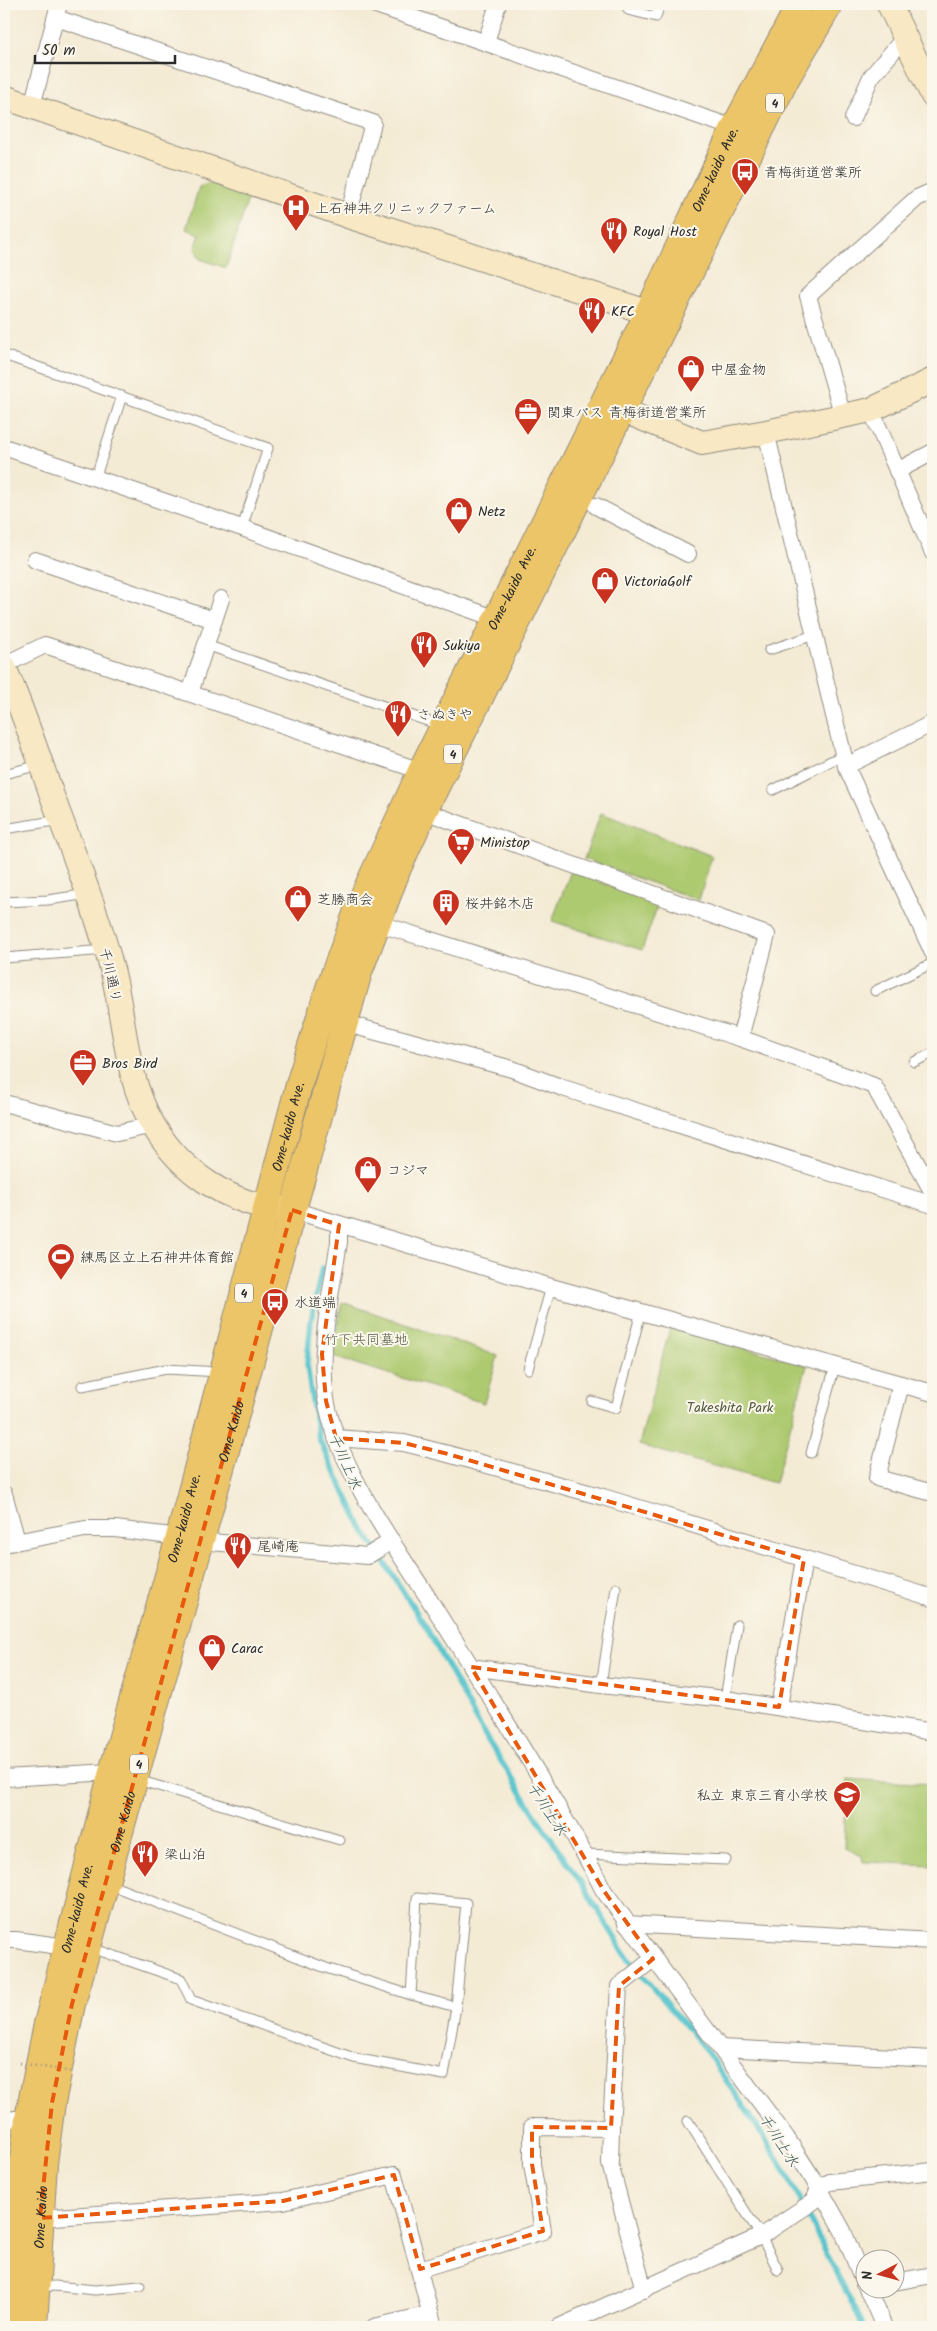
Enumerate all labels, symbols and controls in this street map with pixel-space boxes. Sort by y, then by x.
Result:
scale bar [35,32,175,64]
text: 50 m [42,39,76,63]
road number: 4 [766,94,784,112]
street label: Ome-kaido Ave. [686,123,745,216]
bus stop icon: 青梅街道営業所 [730,157,760,196]
place label: 青梅街道営業所 [764,162,862,184]
hospital icon: 上石神井クリニックファーム [281,193,311,232]
place label: 上石神井クリニックファーム [315,198,496,220]
restaurant icon: Royal Host [599,216,629,255]
place label: Royal Host [633,221,697,243]
restaurant icon: KFC [577,296,607,335]
place label: KFC [611,301,635,323]
shop icon: 中屋金物 [676,354,706,393]
place label: 中屋金物 [710,359,766,381]
office icon: 関東バス 青梅街道営業所 [513,397,543,436]
place label: 関東バス 青梅街道営業所 [547,402,707,424]
shop icon: Netz [444,496,474,535]
place label: Netz [478,501,505,523]
street label: Ome-kaido Ave. [482,542,543,634]
shop icon: VictoriaGolf [590,566,620,605]
place label: VictoriaGolf [624,571,693,593]
restaurant icon: Sukiya [409,630,439,669]
place label: Sukiya [443,635,480,657]
restaurant icon: さぬきや [383,699,413,738]
place label: さぬきや [417,704,473,726]
road number: 4 [444,744,462,764]
supermarket icon: Ministop [446,827,476,866]
place label: Ministop [480,832,530,854]
shop icon: 芝勝商会 [283,884,313,923]
building icon: 桜井銘木店 [431,888,461,927]
place label: 芝勝商会 [317,889,373,911]
place label: 桜井銘木店 [465,893,535,915]
street label: 千川通り [93,945,127,1005]
office icon: Bros Bird [68,1048,98,1087]
place label: Bros Bird [102,1053,158,1075]
street label: Ome-kaido Ave. [266,1080,311,1174]
shop icon: コジマ [353,1155,383,1194]
place label: コジマ [387,1160,429,1182]
sports icon: 練馬区立上石神井体育館 [46,1242,76,1281]
place label: 練馬区立上石神井体育館 [80,1247,234,1269]
road number: 4 [235,1284,253,1302]
bus stop icon: 水道端 [260,1287,290,1326]
place label: 水道端 [294,1292,336,1314]
park label: 竹下共同墓地 [324,1329,408,1351]
park label: Takeshita Park [687,1397,774,1419]
street label: Ome Kaido [213,1398,251,1465]
water label: 千川上水 [321,1429,367,1494]
street label: Ome-kaido Ave. [162,1471,207,1566]
restaurant icon: 尾崎庵 [223,1531,253,1570]
place label: 尾崎庵 [257,1536,299,1558]
shop icon: Carac [197,1633,227,1672]
place label: Carac [231,1638,263,1660]
road number: 4 [130,1755,148,1774]
water label: 千川上水 [520,1778,573,1841]
school or university icon: 私立 東京三育小学校 [832,1780,862,1819]
place label: 私立 東京三育小学校 [696,1785,828,1807]
street label: Ome Kaido [105,1789,143,1855]
restaurant icon: 梁山泊 [130,1839,160,1878]
place label: 梁山泊 [164,1844,206,1866]
street label: Ome-kaido Ave. [56,1861,100,1956]
water label: 千川上水 [752,2109,804,2172]
street label: Ome Kaido [29,2185,55,2249]
north arrow [854,2248,904,2298]
text: N [857,2270,879,2281]

